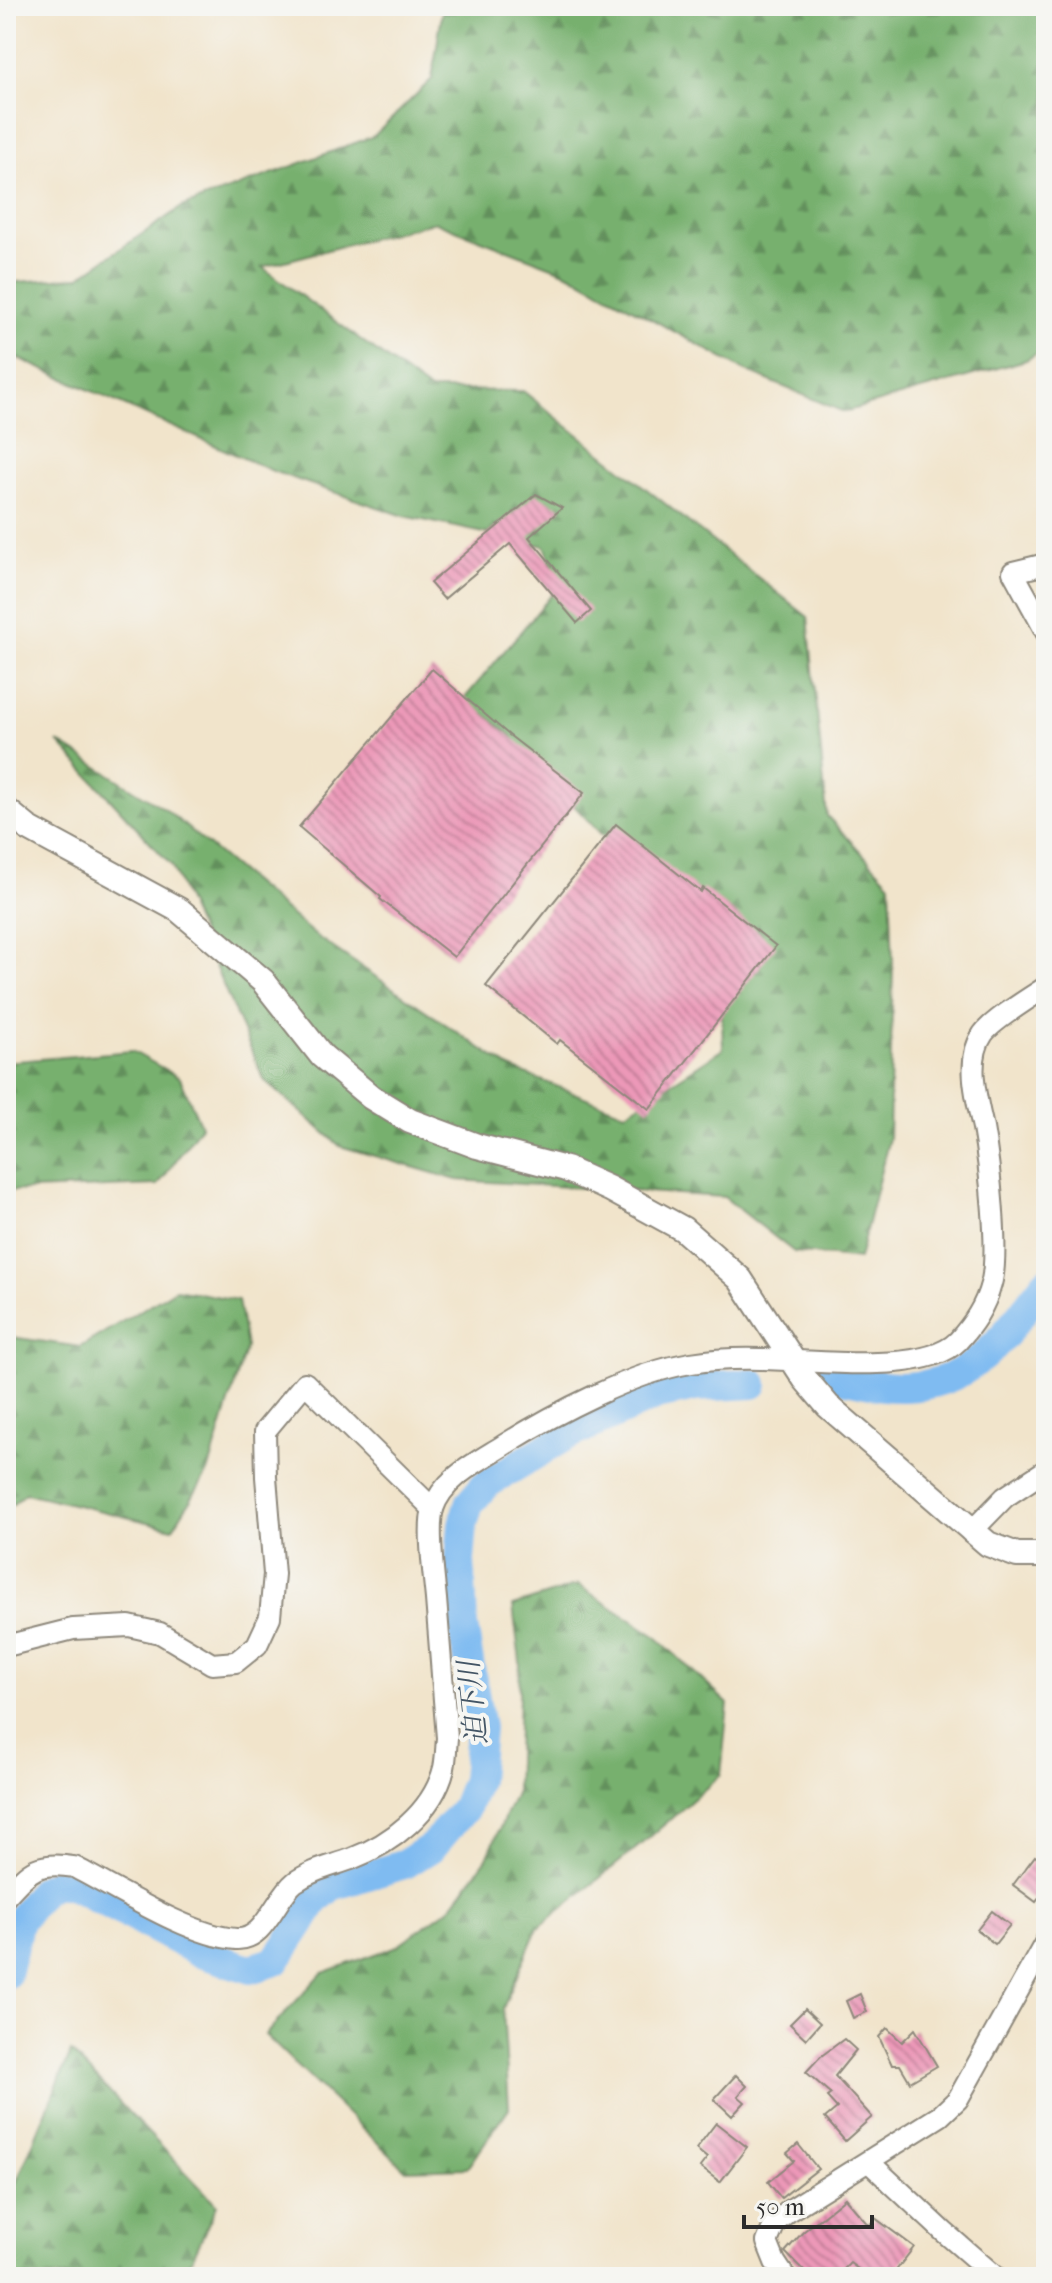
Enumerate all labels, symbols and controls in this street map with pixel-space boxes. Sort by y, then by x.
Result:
water label: 迫下川 [451,1656,493,1746]
scale bar [744,2179,872,2229]
text: 50 m [756,2193,805,2221]

